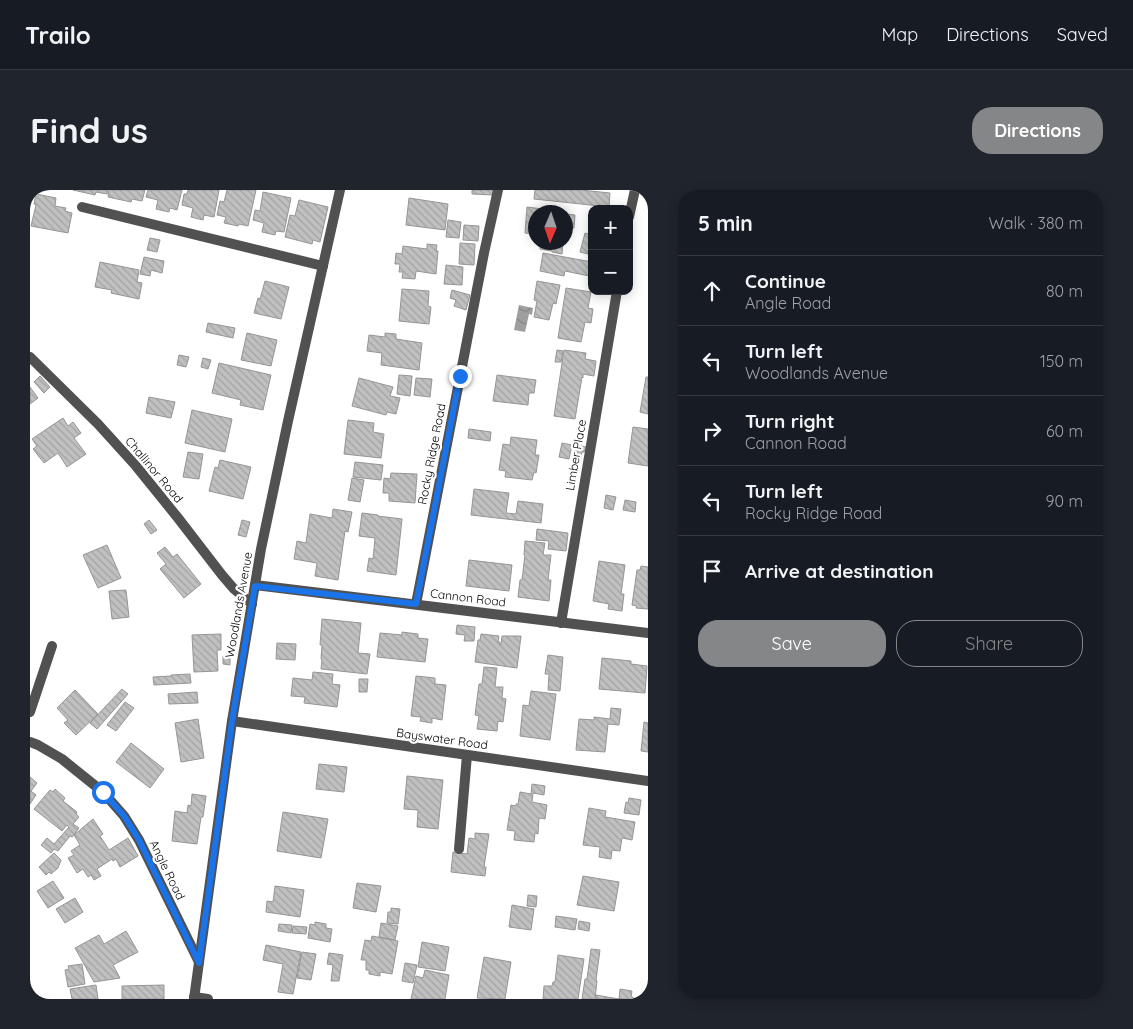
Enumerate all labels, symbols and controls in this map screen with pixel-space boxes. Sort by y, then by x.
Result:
text: Trailo [25,20,91,50]
text: Map [881,23,918,46]
text: Directions [946,23,1029,46]
text: Saved [1057,23,1108,46]
button: Directions [972,107,1103,154]
text: Find us [30,108,148,152]
north arrow [528,205,573,250]
map controls [588,205,633,295]
button: + [588,205,633,250]
text: 5 min [698,210,753,236]
text: Walk · 380 m [988,213,1083,233]
button: − [588,250,633,295]
text: Continue [745,269,826,293]
icon: ahead [698,277,726,305]
text: 80 m [1046,281,1083,301]
text: Angle Road [745,293,831,313]
text: Turn left [745,339,823,363]
icon: left [698,347,726,375]
text: 150 m [1040,351,1083,371]
text: Woodlands Avenue [745,363,888,383]
route end [449,365,472,388]
street label: Rocky Ridge Road [414,402,449,506]
text: Turn right [745,409,834,433]
icon: right [698,417,726,445]
street label: Limber Place [562,418,589,492]
text: 60 m [1046,421,1083,441]
street label: Challinor Road [122,433,186,506]
text: Cannon Road [745,433,847,453]
text: Turn left [745,479,823,503]
icon: left [698,487,726,515]
text: 90 m [1046,491,1083,511]
text: Rocky Ridge Road [745,503,882,523]
street label: Woodlands Avenue [222,551,255,659]
icon: arrive [698,557,726,585]
text: Arrive at destination [745,559,934,583]
street label: Cannon Road [429,585,507,610]
button: Save [698,620,886,667]
button: Share [896,620,1083,667]
street label: Bayswater Road [395,725,489,752]
route start [92,781,115,804]
street label: Angle Road [147,837,188,902]

